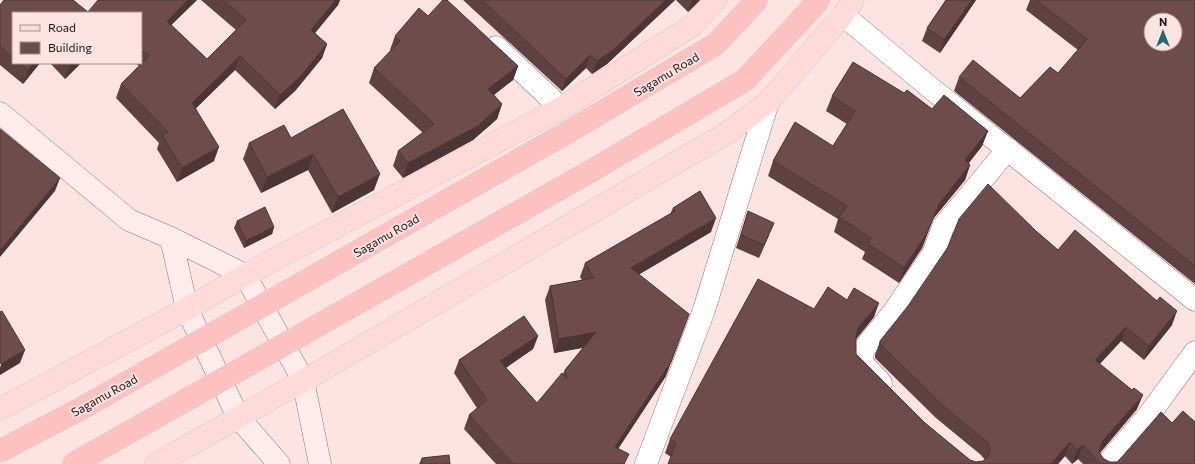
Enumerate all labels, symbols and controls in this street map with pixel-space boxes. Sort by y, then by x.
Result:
legend [12,12,142,64]
north arrow [1143,12,1183,52]
text: N [1159,15,1167,28]
text: Road [48,20,76,34]
text: Building [48,40,92,54]
street label: Sagamu Road [631,49,701,99]
street label: Sagamu Road [351,211,421,259]
street label: Sagamu Road [68,371,140,419]

